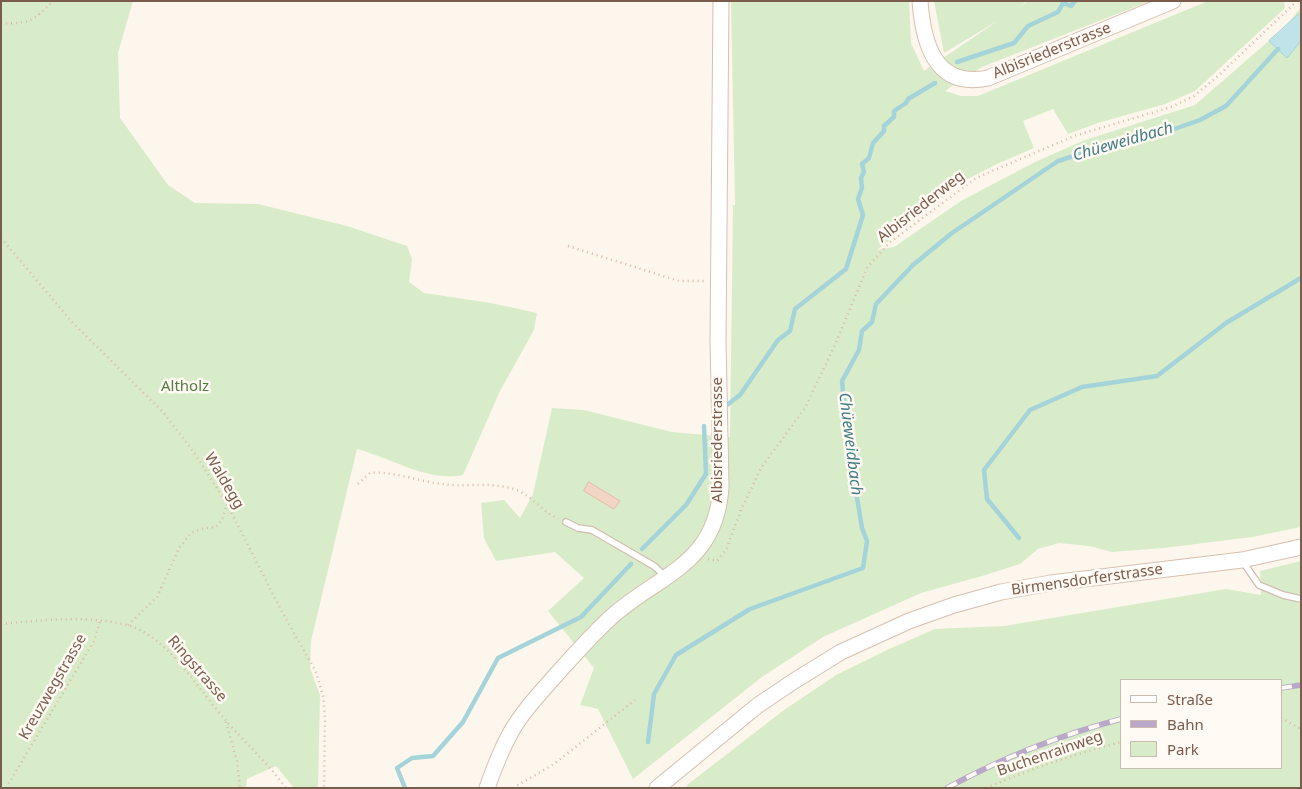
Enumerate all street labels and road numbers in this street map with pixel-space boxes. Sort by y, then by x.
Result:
street label: Albisriederstrasse [990,19,1114,83]
street label: Albisriederweg [874,167,968,247]
street label: Albisriederstrasse [709,377,727,503]
street label: Waldegg [200,450,248,512]
street label: Birmensdorferstrasse [1010,560,1164,600]
street label: Kreuzwegstrasse [15,631,91,743]
street label: Ringstrasse [163,632,231,706]
street label: Buchenrainweg [995,728,1105,780]

